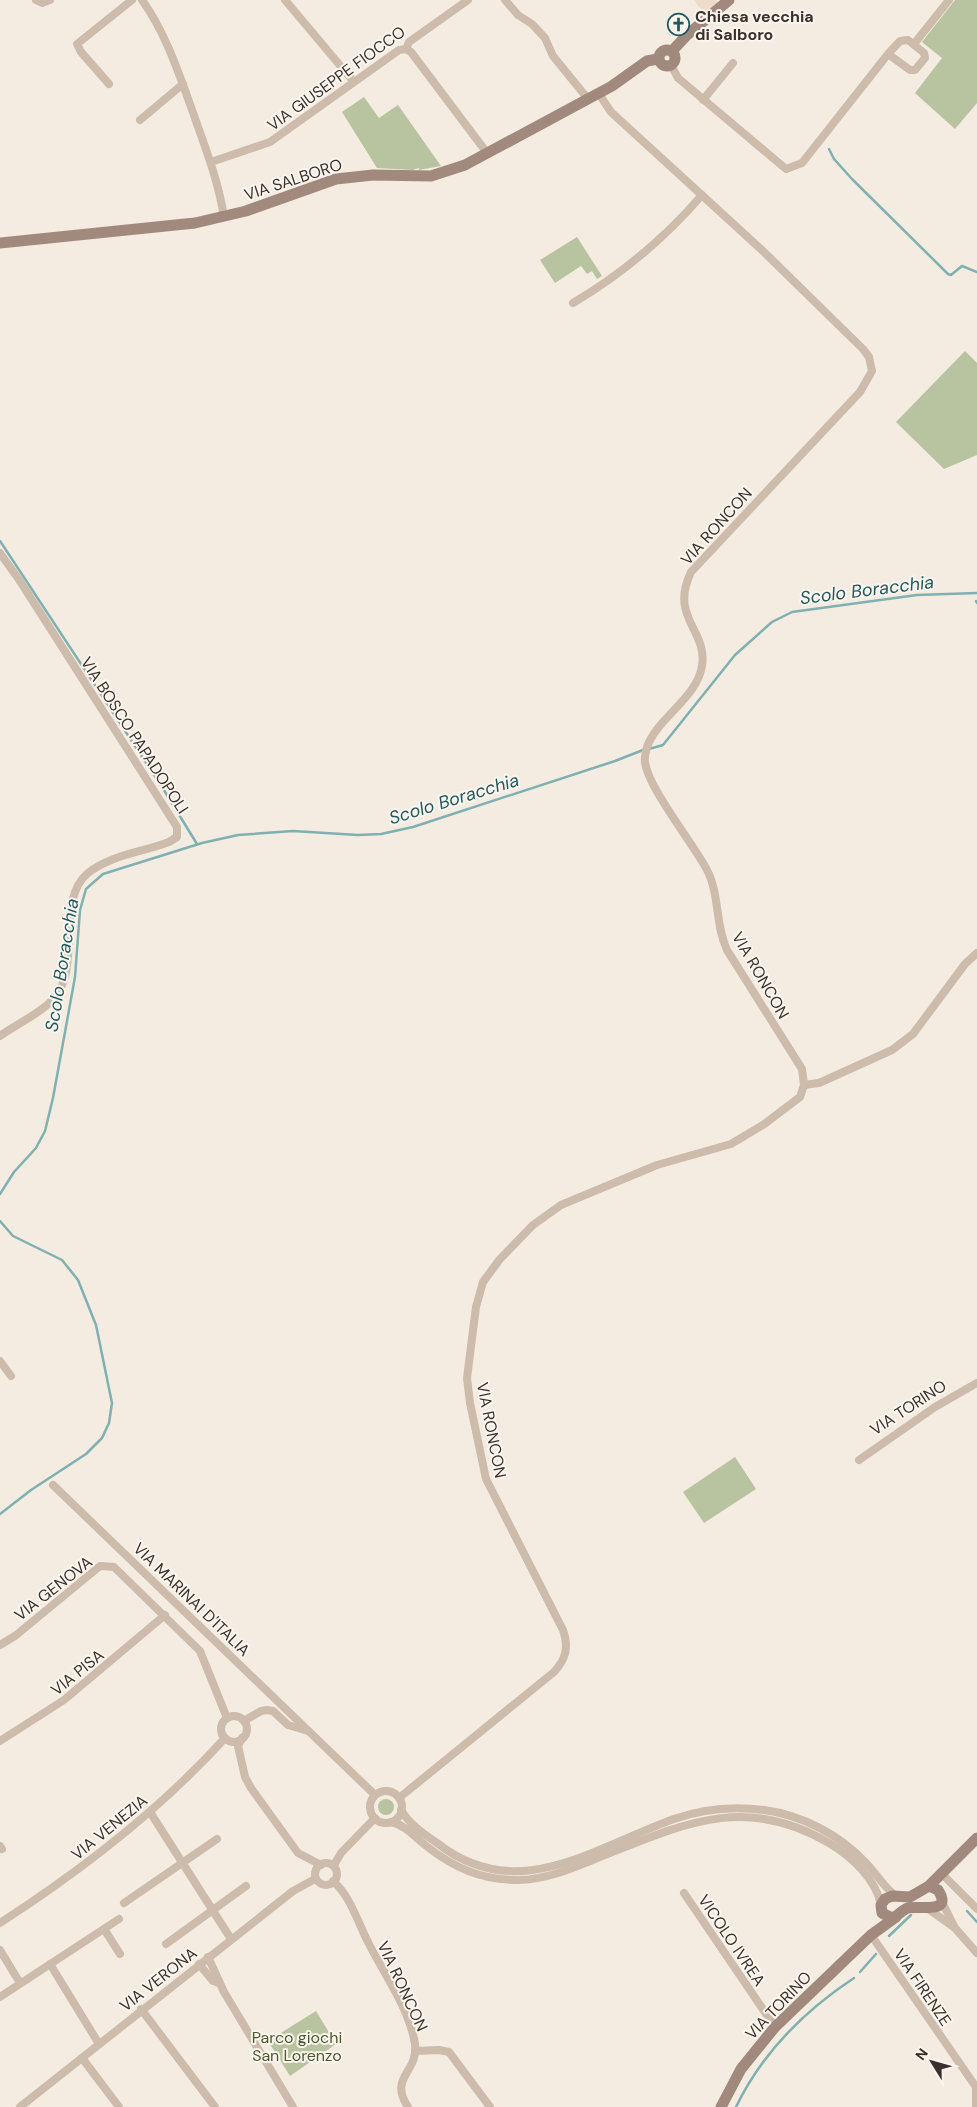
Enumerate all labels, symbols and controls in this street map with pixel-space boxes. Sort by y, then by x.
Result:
place label: Chiesa vecchia di Salboro [695,6,814,45]
church icon: Chiesa vecchia di Salboro [667,13,691,37]
street label: VIA GIUSEPPE FIOCCO [263,21,410,136]
street label: VIA SALBORO [242,154,345,205]
street label: VIA RONCON [676,483,757,569]
water label: Scolo Boracchia [799,570,935,610]
street label: VIA BOSCO PAPADOPOLI [76,653,193,818]
water label: Scolo Boracchia [386,768,522,830]
water label: Scolo Boracchia [40,896,84,1034]
street label: VIA RONCON [727,928,794,1023]
street label: VIA TORINO [866,1375,950,1440]
street label: VIA RONCON [472,1380,511,1480]
street label: VIA MARINAI D'ITALIA [129,1538,255,1661]
street label: VIA GENOVA [10,1551,97,1625]
street label: VIA PISA [47,1644,108,1700]
street label: VIA VENEZIA [67,1790,152,1865]
street label: VICOLO IVREA [693,1890,770,1990]
street label: VIA RONCON [372,1938,433,2035]
street label: VIA VERONA [115,1942,202,2016]
street label: VIA FIRENZE [889,1945,956,2030]
street label: VIA TORINO [741,1967,816,2044]
park label: Parco giochi San Lorenzo [252,2027,342,2066]
north arrow [907,2037,957,2087]
text: N [911,2045,932,2064]

